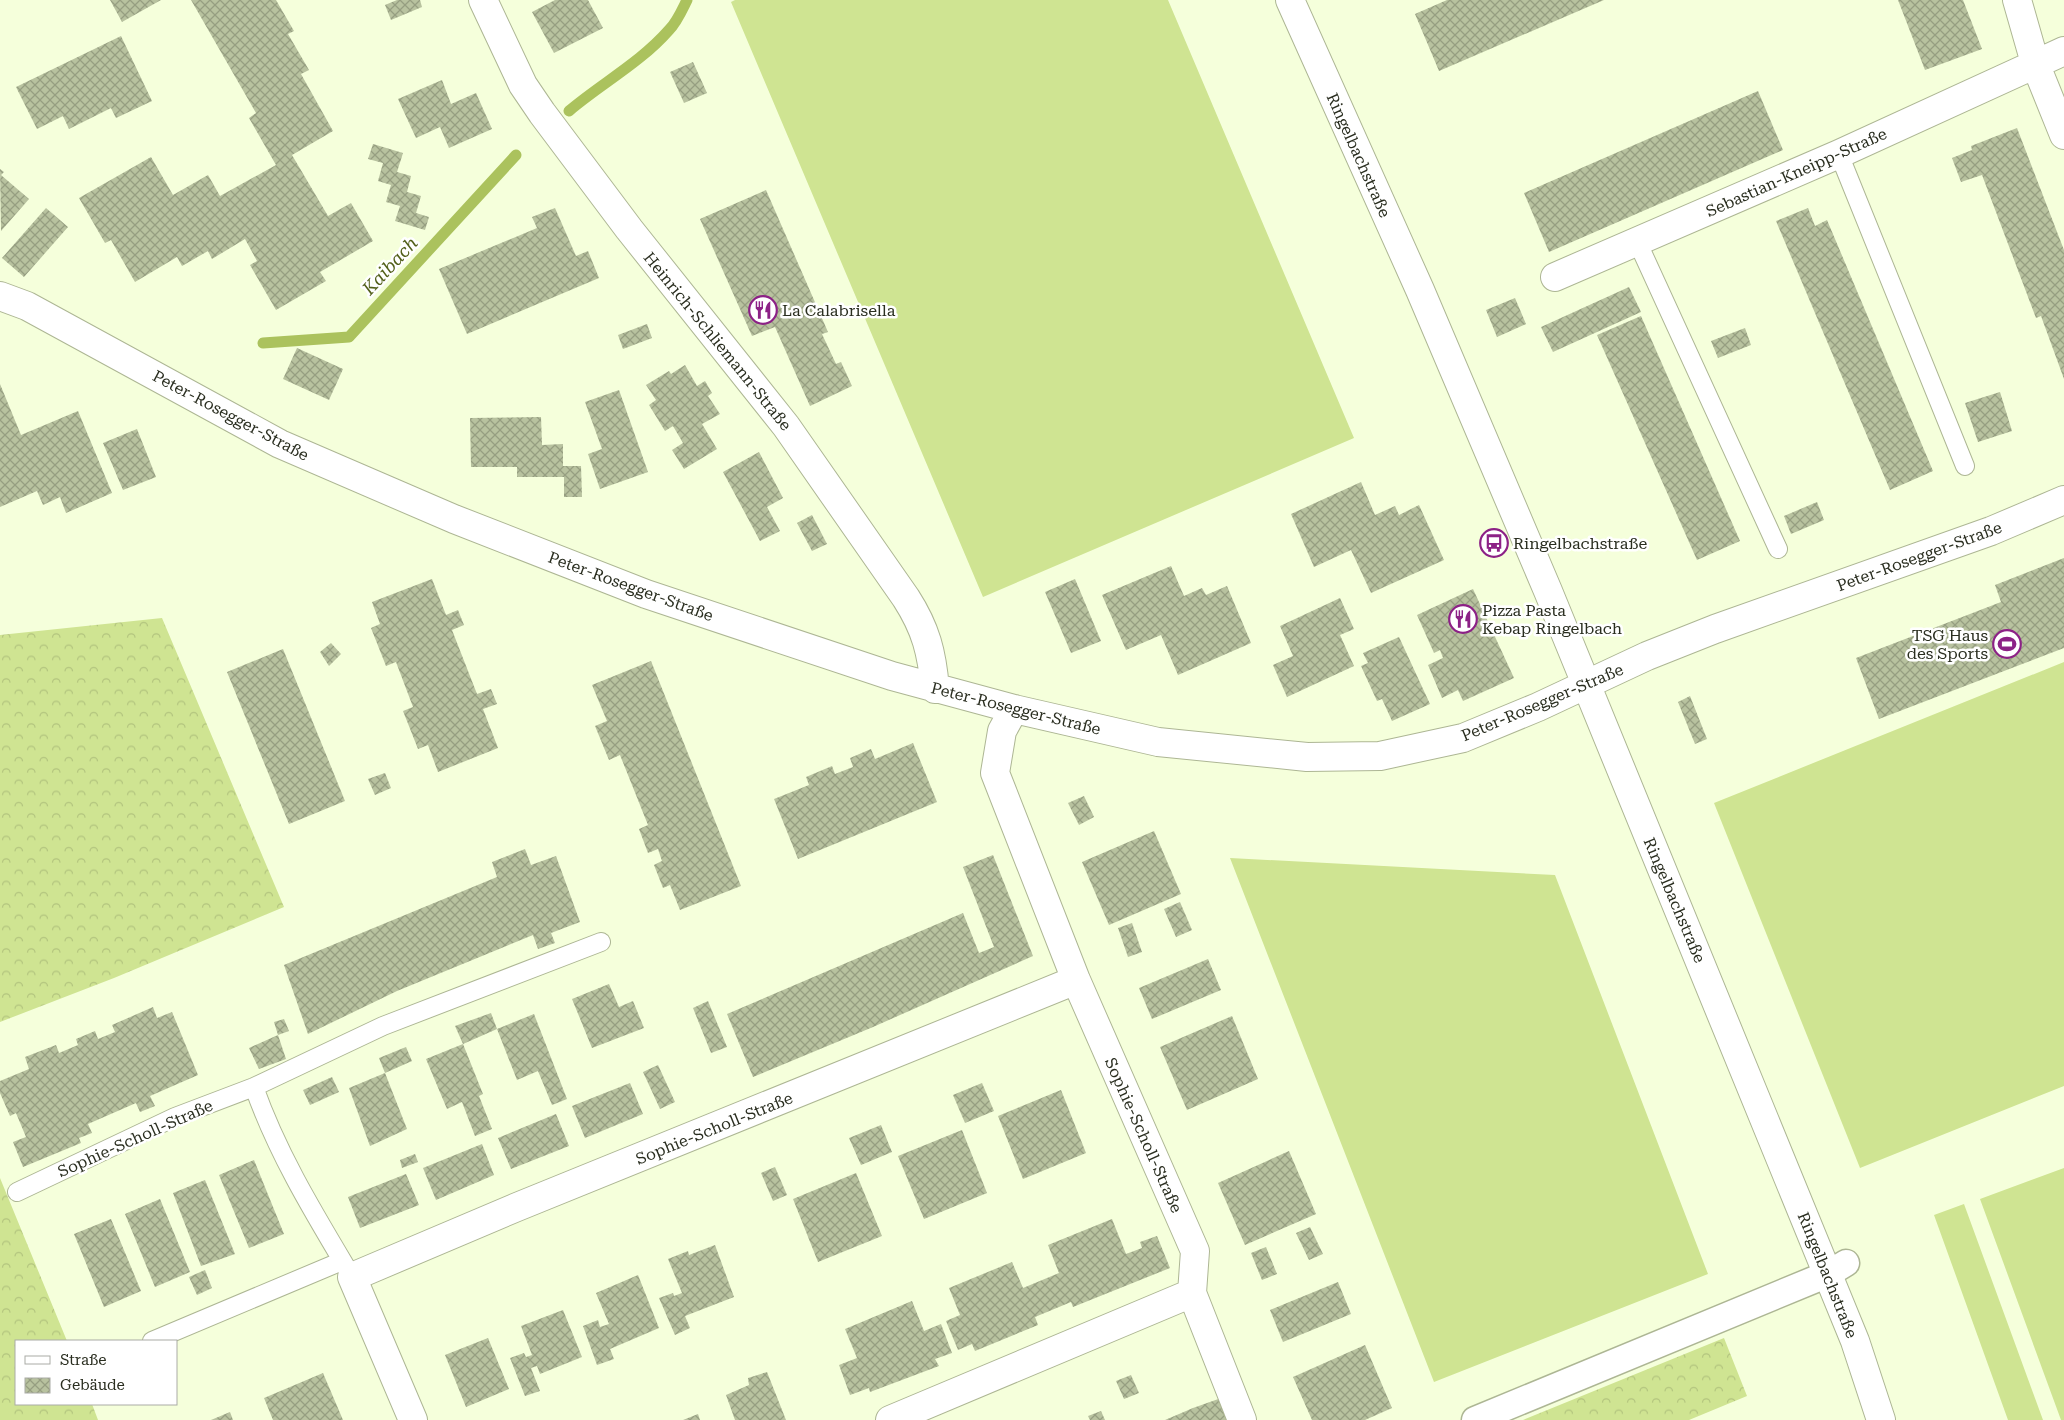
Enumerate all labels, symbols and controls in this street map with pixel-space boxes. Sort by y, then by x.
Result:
street label: Ringelbachstraße [1323,90,1395,221]
street label: Sebastian-Kneipp-Straße [1703,124,1890,221]
water label: Kaibach [357,232,422,300]
street label: Heinrich-Schliemann-Straße [640,248,796,435]
restaurant icon: La Calabrisella [748,295,778,325]
place label: La Calabrisella [782,301,896,320]
street label: Peter-Rosegger-Straße [149,366,312,465]
street label: Peter-Rosegger-Straße [1834,518,2004,595]
bus stop icon: Ringelbachstraße [1479,528,1509,558]
place label: Ringelbachstraße [1513,534,1647,553]
street label: Peter-Rosegger-Straße [546,548,716,625]
place label: Pizza Pasta Kebap Ringelbach [1482,601,1622,638]
restaurant icon: Pizza Pasta Kebap Ringelbach [1448,604,1478,634]
place label: TSG Haus des Sports [1907,626,1988,663]
sports icon: TSG Haus des Sports [1992,629,2022,659]
street label: Peter-Rosegger-Straße [1458,660,1626,745]
street label: Peter-Rosegger-Straße [929,678,1103,739]
street label: Ringelbachstraße [1640,835,1710,966]
street label: Sophie-Scholl-Straße [1101,1055,1186,1216]
street label: Sophie-Scholl-Straße [633,1088,796,1169]
street label: Sophie-Scholl-Straße [55,1096,216,1181]
street label: Ringelbachstraße [1794,1209,1862,1341]
legend [15,1340,178,1405]
text: Straße [60,1351,107,1369]
text: Gebäude [60,1376,125,1394]

